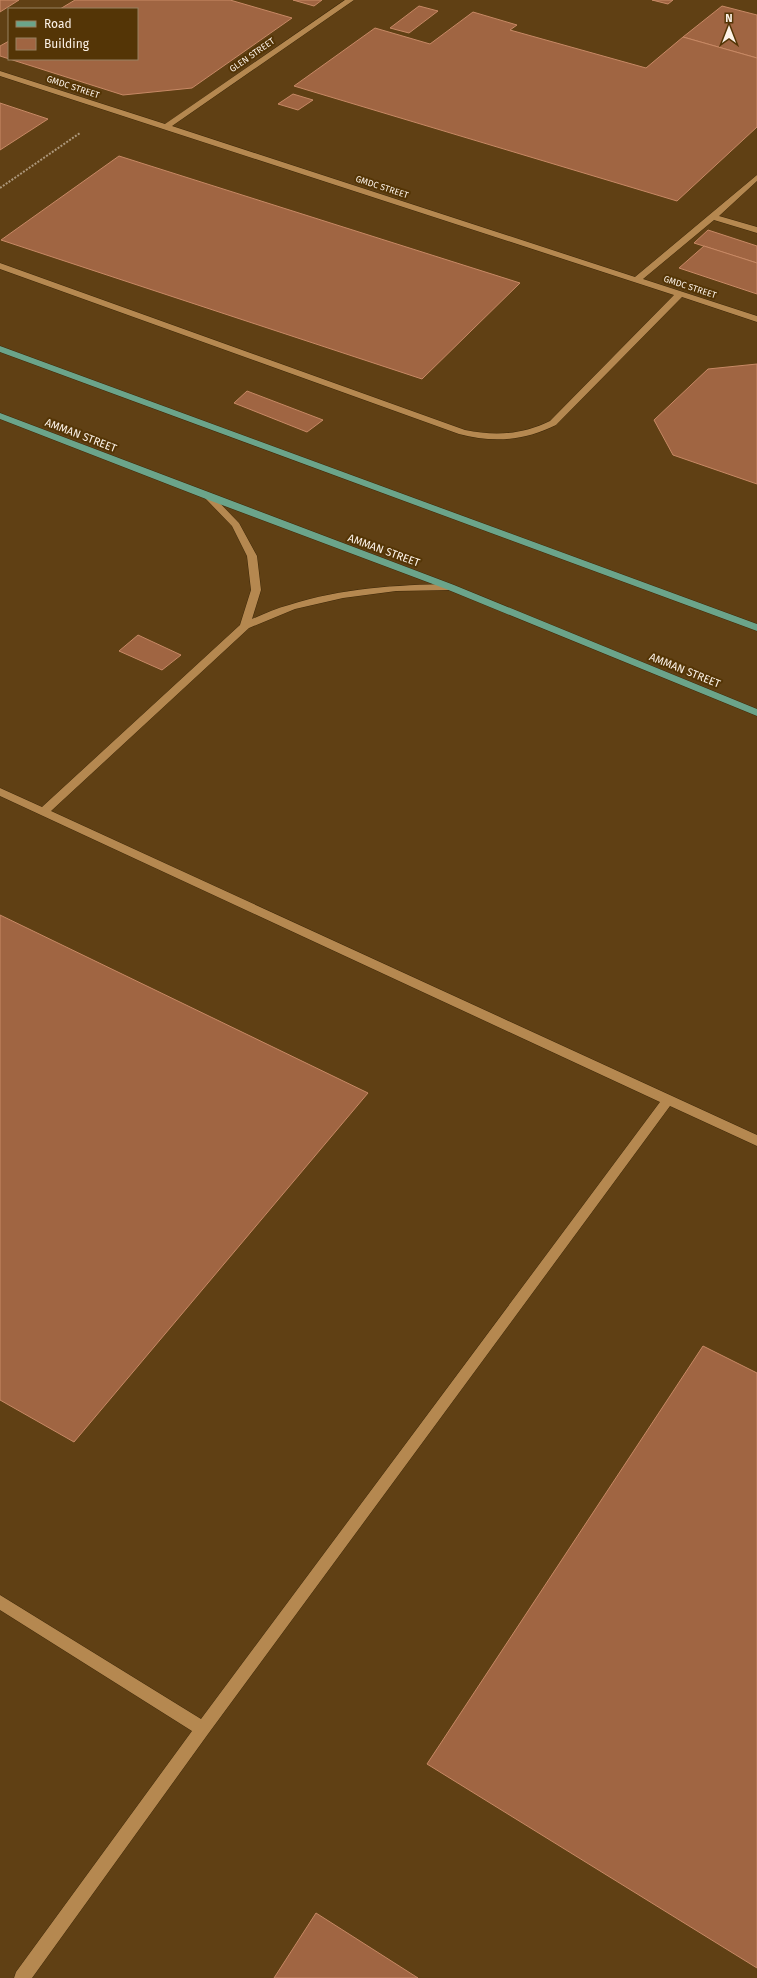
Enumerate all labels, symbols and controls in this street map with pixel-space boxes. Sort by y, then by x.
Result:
legend [8,8,138,60]
north arrow [709,8,749,48]
text: N [725,12,733,25]
text: Road [44,17,72,31]
street label: GLEN STREET [228,36,277,74]
text: Building [44,37,90,51]
street label: GMDC STREET [45,74,101,100]
street label: GMDC STREET [354,174,410,200]
street label: GMDC STREET [662,274,718,300]
street label: AMMAN STREET [43,416,119,455]
street label: AMMAN STREET [346,531,422,570]
street label: AMMAN STREET [647,650,723,691]

